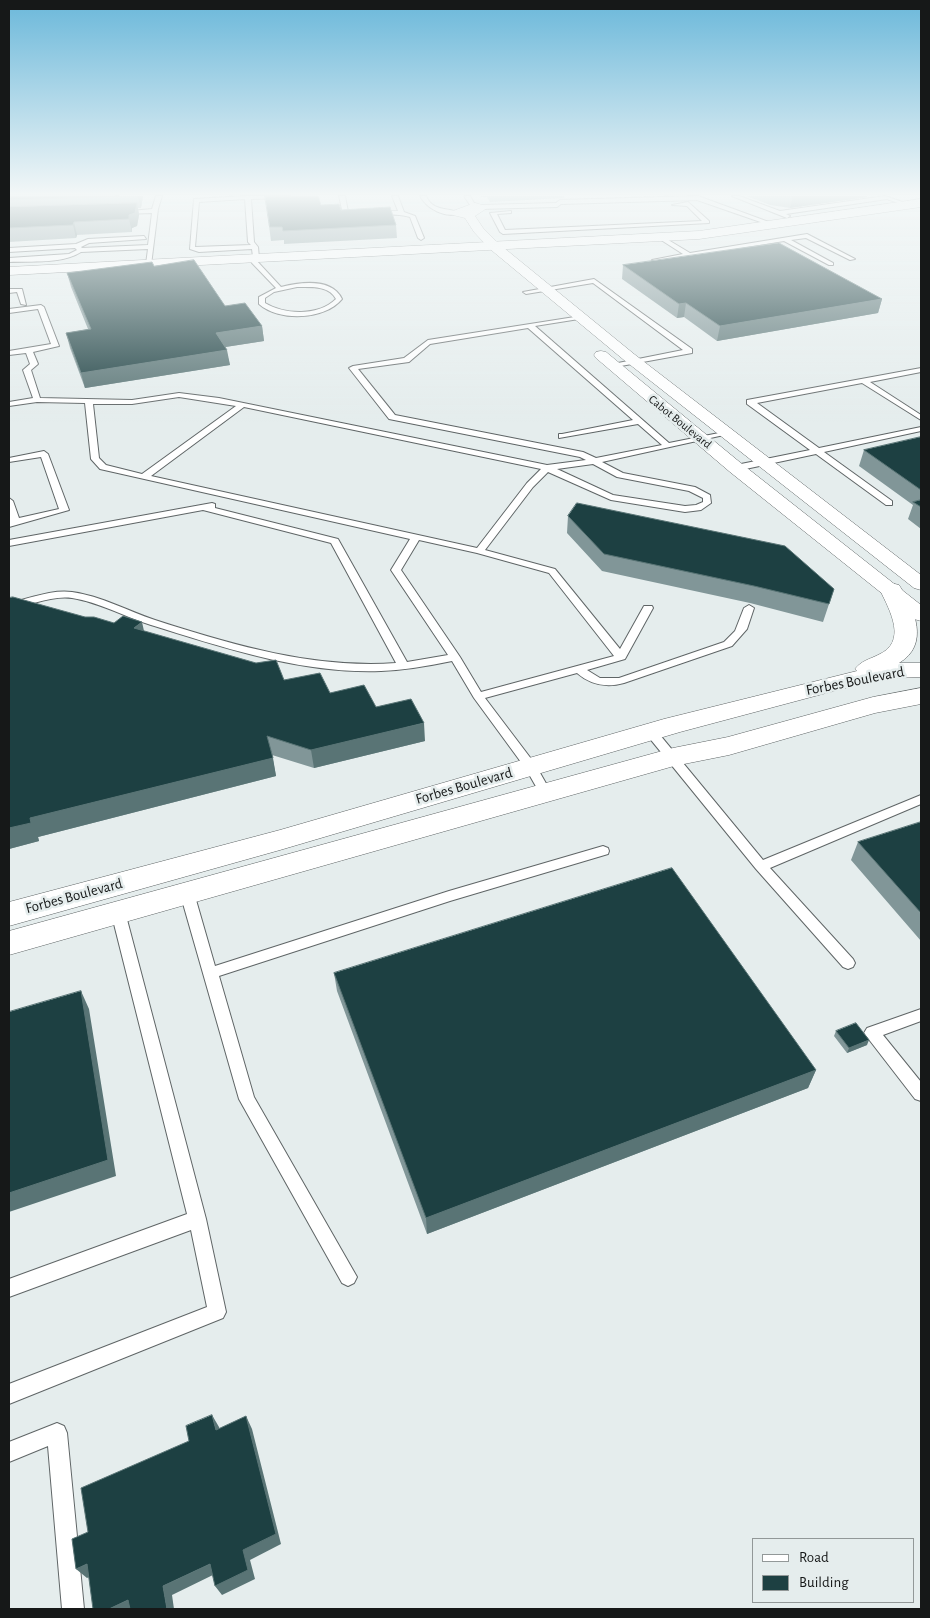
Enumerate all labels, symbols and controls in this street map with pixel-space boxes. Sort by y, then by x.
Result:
street label: Cabot Boulevard [646,392,714,452]
street label: Forbes Boulevard [804,663,906,699]
street label: Forbes Boulevard [414,764,514,808]
street label: Forbes Boulevard [24,874,124,918]
legend [752,1538,915,1603]
text: Road [799,1550,829,1565]
text: Building [799,1575,849,1590]

